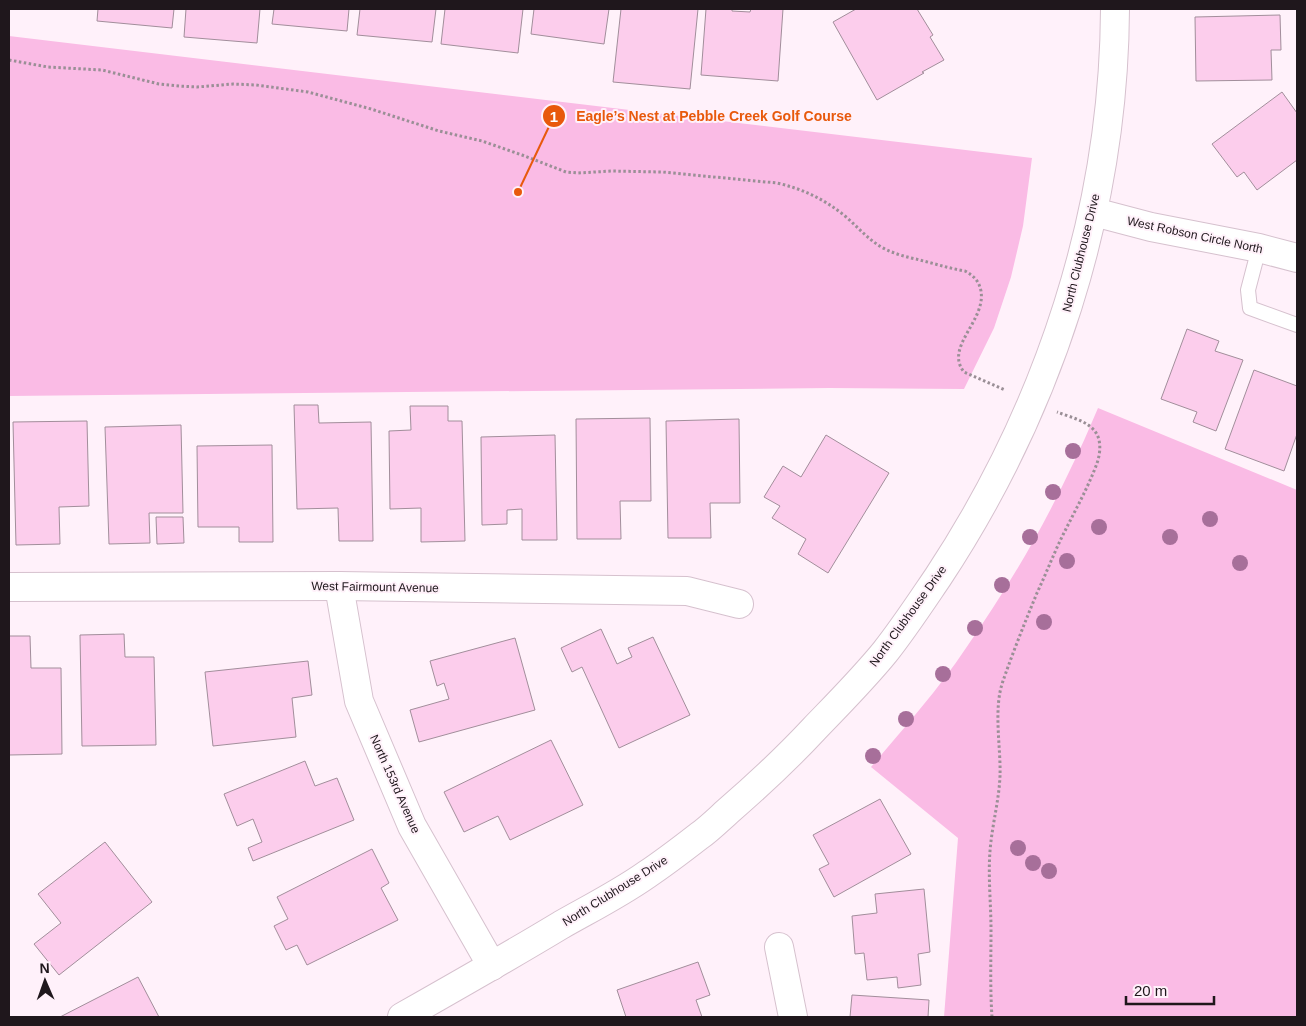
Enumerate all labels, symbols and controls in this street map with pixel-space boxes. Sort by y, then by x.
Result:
callout: Eagle’s Nest at Pebble Creek Golf Course [542,102,862,131]
text: 1 [550,108,558,125]
text: Eagle’s Nest at Pebble Creek Golf Course [576,108,852,124]
street label: North Clubhouse Drive [1060,192,1103,314]
street label: West Robson Circle North [1126,214,1264,256]
street label: North Clubhouse Drive [867,563,950,669]
street label: West Fairmount Avenue [311,579,439,595]
street label: North 153rd Avenue [367,732,423,836]
street label: North Clubhouse Drive [560,853,670,929]
north arrow [20,956,70,1006]
text: N [39,960,50,976]
scale bar [1126,974,1214,1006]
text: 20 m [1134,982,1167,999]

